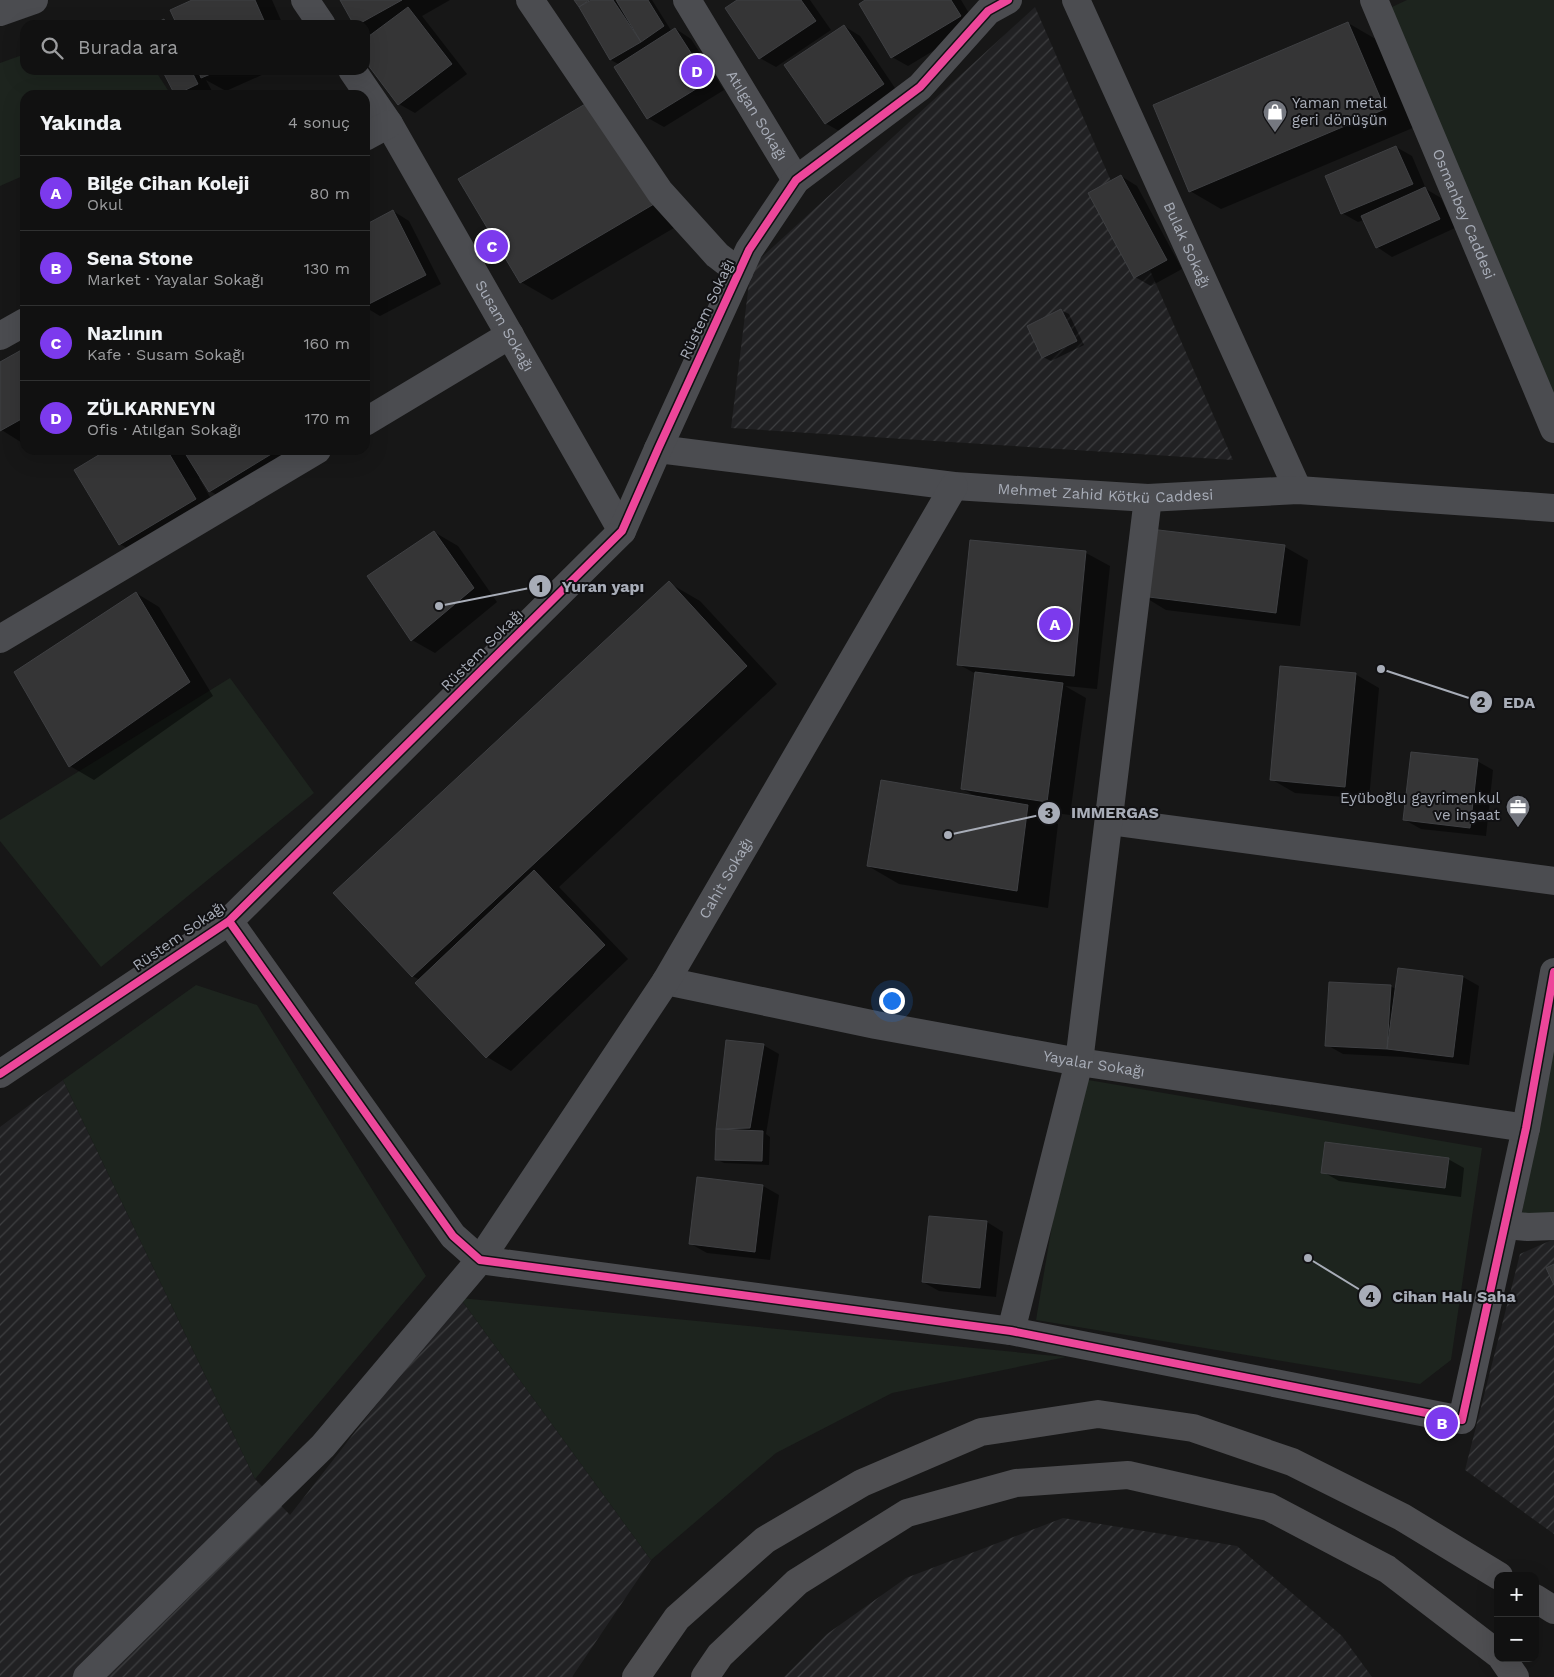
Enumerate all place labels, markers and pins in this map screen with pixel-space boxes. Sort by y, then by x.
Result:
pin: D [681,52,713,90]
place label: Yaman metal geri dönüşün [1292,94,1387,129]
shop icon: Yaman metal geri dönüşün [1262,99,1288,133]
pin: C [476,227,508,265]
callout: Yuran yapı [527,571,655,602]
pin: A [1039,605,1071,643]
callout: EDA [1468,687,1545,718]
place label: Eyüboğlu gayrimenkul ve inşaat [1340,789,1501,824]
office icon: Eyüboğlu gayrimenkul ve inşaat [1505,794,1531,828]
callout: IMMERGAS [1036,797,1169,828]
callout: Cihan Halı Saha [1358,1281,1526,1312]
pin: B [1426,1404,1458,1442]

